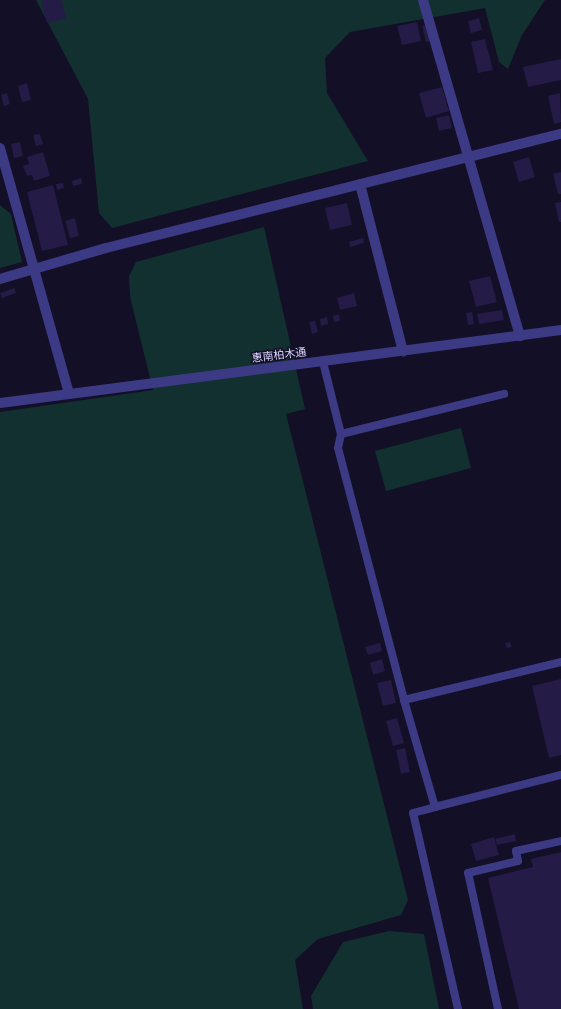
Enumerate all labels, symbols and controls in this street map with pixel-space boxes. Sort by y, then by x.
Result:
street label: 恵南柏木通 [251,345,307,365]

